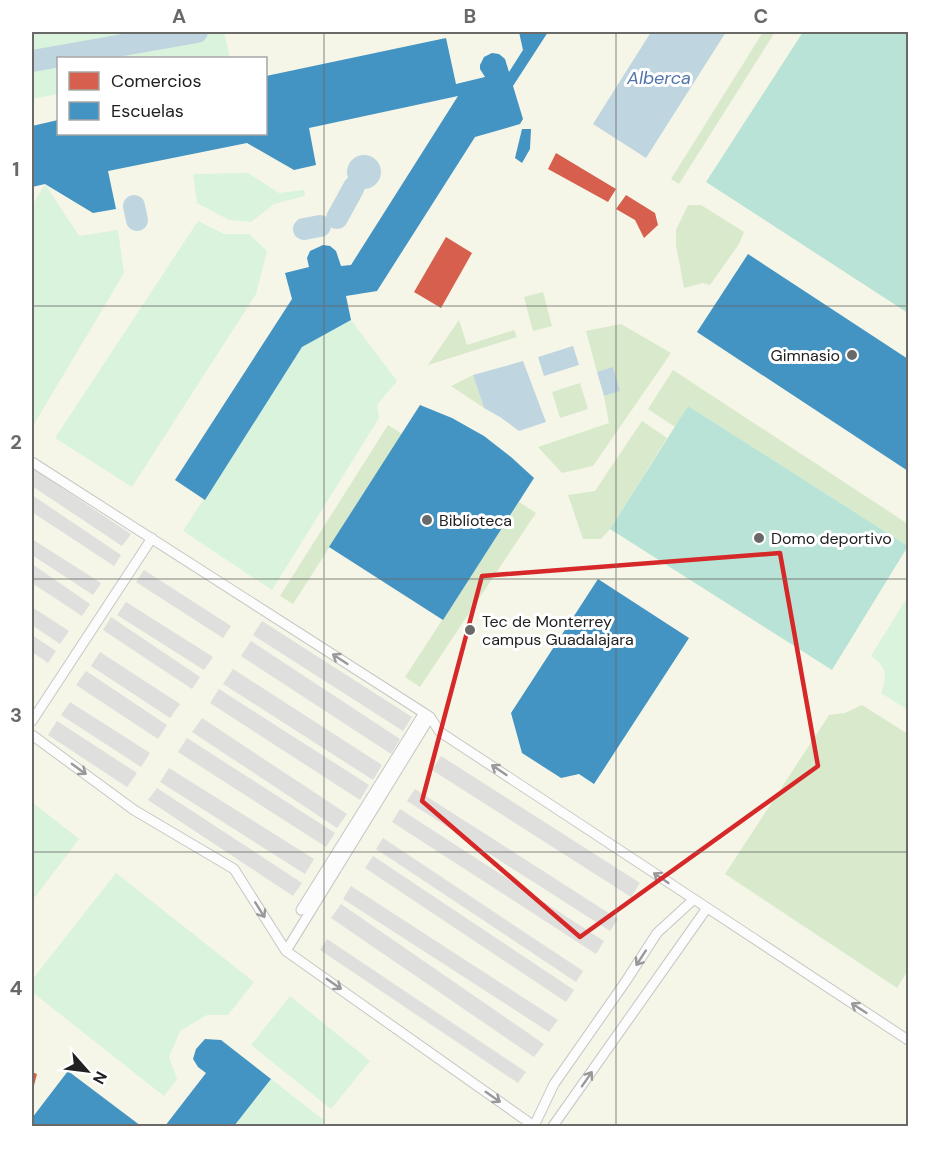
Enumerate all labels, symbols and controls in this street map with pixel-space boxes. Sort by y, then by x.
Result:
text: A [172,3,186,29]
text: B [464,3,476,29]
text: C [754,3,768,29]
legend [57,57,267,135]
water label: Alberca [626,66,691,90]
text: Comercios [111,69,202,93]
text: Escuelas [111,99,184,123]
text: 1 [12,156,20,182]
place label: Gimnasio [771,345,840,366]
marker: Gimnasio [845,348,859,362]
text: 2 [10,429,22,455]
place label: Biblioteca [439,510,512,531]
marker: Biblioteca [420,513,434,527]
place label: Domo deportivo [771,528,892,549]
marker: Domo deportivo [752,531,766,545]
place label: Tec de Monterrey campus Guadalajara [482,611,634,650]
marker: Tec de Monterrey campus Guadalajara [463,623,477,637]
one-way arrow [332,653,349,665]
text: 3 [10,702,22,728]
one-way arrow [70,763,86,776]
one-way arrow [490,764,507,777]
one-way arrow [653,872,670,884]
one-way arrow [254,901,266,918]
one-way arrow [635,950,647,966]
text: 4 [10,975,23,1001]
one-way arrow [326,978,342,990]
one-way arrow [852,1002,868,1014]
north arrow [57,1041,117,1101]
text: N [88,1068,112,1088]
one-way arrow [580,1071,593,1087]
one-way arrow [485,1091,501,1103]

